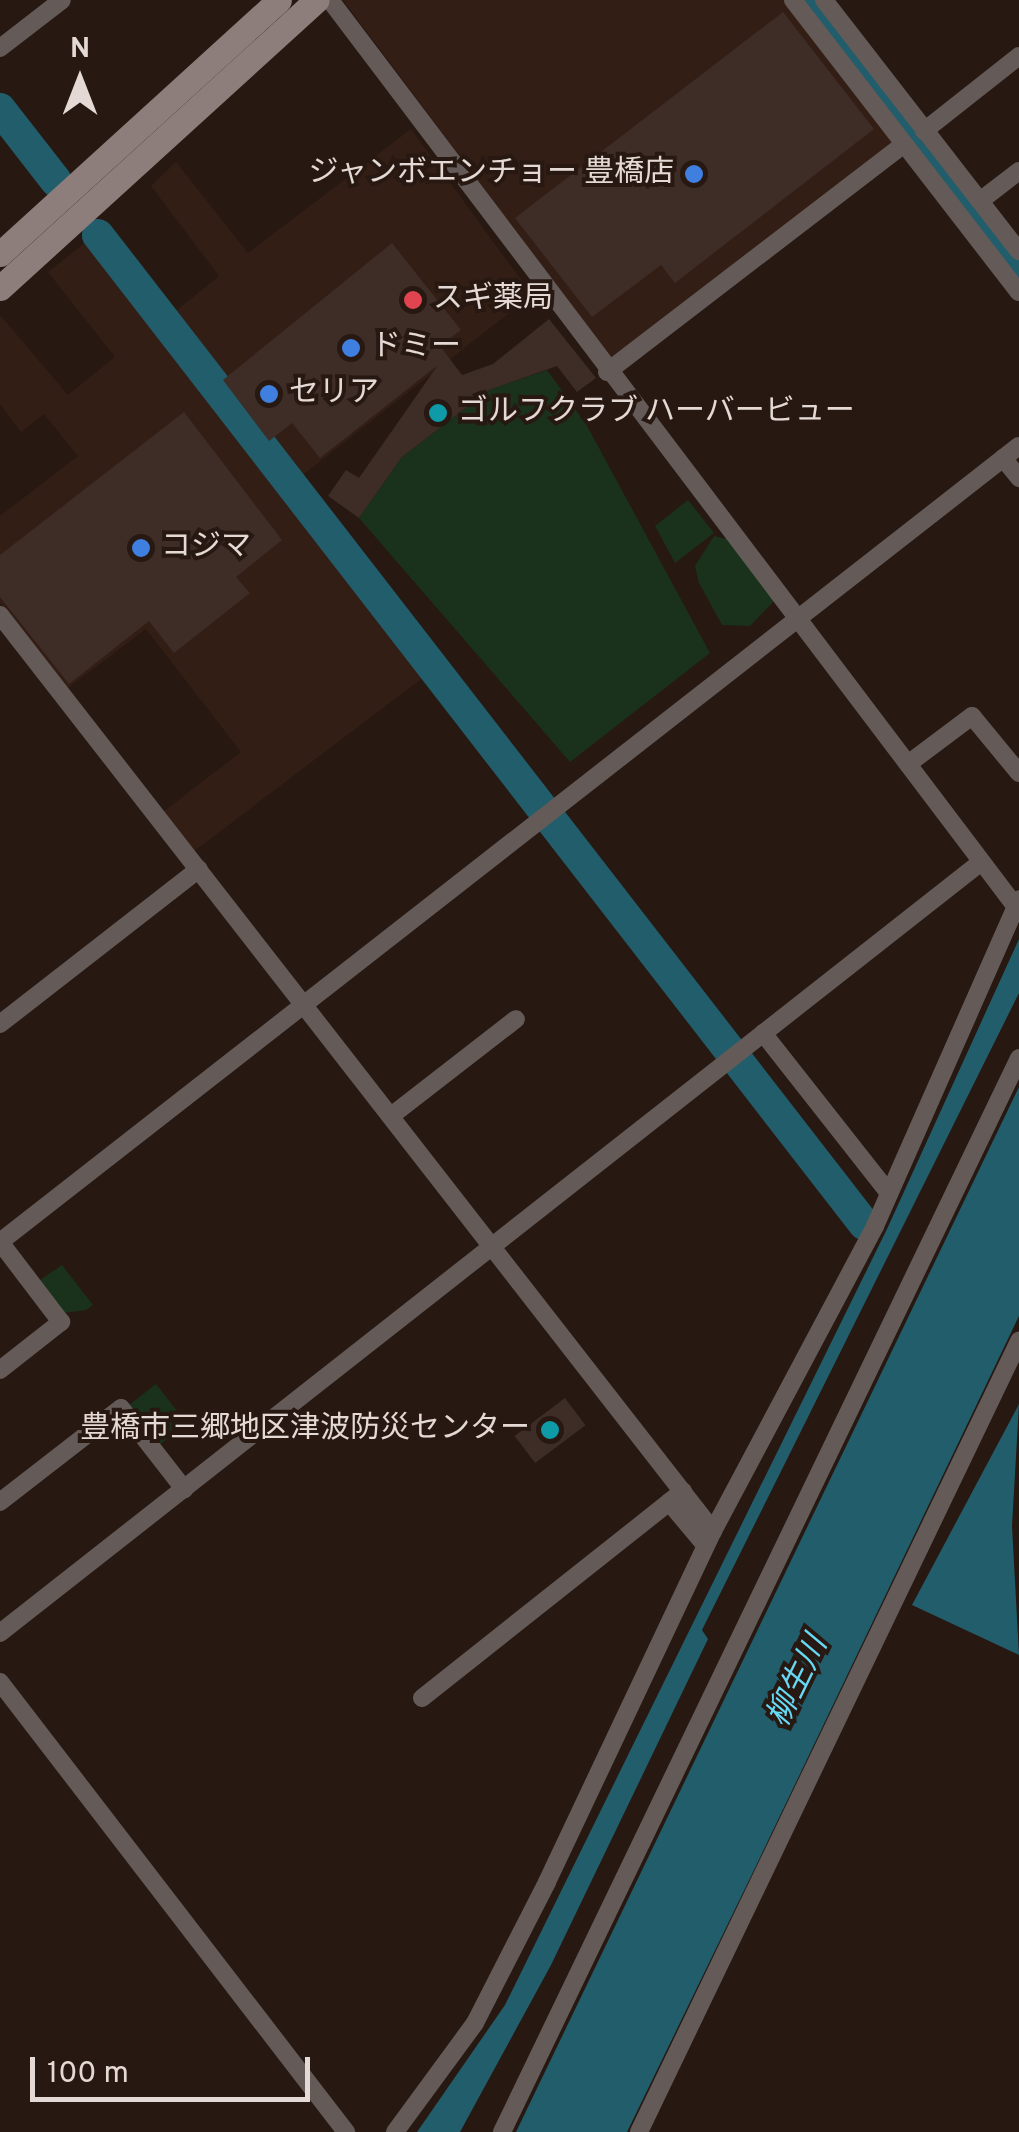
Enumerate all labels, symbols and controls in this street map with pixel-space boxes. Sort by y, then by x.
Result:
north arrow [30,30,130,130]
text: N [70,32,90,68]
place label: ジャンボエンチョー 豊橋店 [307,156,674,192]
marker: ジャンボエンチョー 豊橋店 [683,163,705,185]
place label: スギ薬局 [433,282,553,318]
marker: スギ薬局 [402,289,424,311]
place label: ドミー [371,330,461,366]
marker: ドミー [340,337,362,359]
place label: セリア [289,376,379,412]
marker: セリア [258,383,280,405]
place label: ゴルフクラブ ハーバービュー [458,395,855,431]
marker: ゴルフクラブ ハーバービュー [427,402,449,424]
place label: コジマ [161,530,251,566]
marker: コジマ [130,537,152,559]
place label: 豊橋市三郷地区津波防災センター [80,1412,530,1448]
marker: 豊橋市三郷地区津波防災センター [539,1419,561,1441]
water label: 柳生川 [761,1630,837,1734]
scale bar [35,2037,315,2099]
text: 100 m [47,2056,129,2093]

